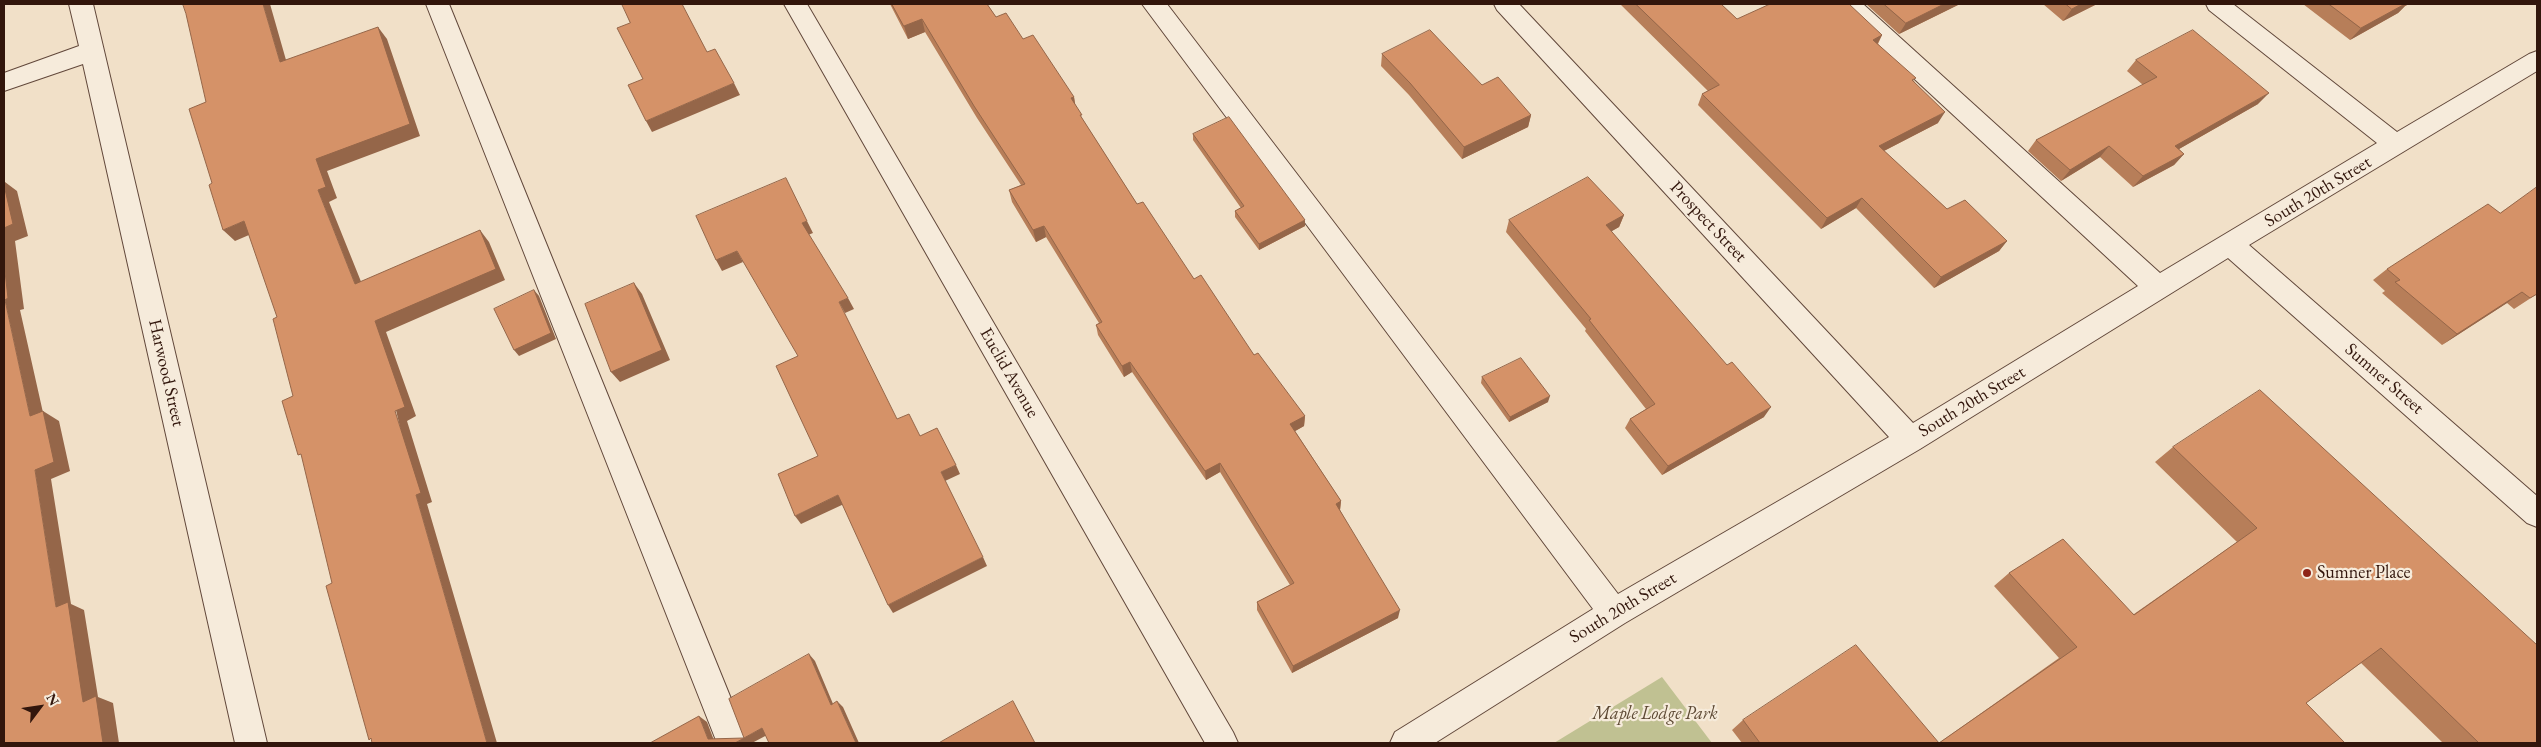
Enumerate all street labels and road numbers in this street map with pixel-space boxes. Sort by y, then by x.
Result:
street label: South 20th Street [2261,152,2375,232]
street label: Prospect Street [1665,177,1751,267]
street label: Harwood Street [143,317,189,429]
street label: Euclid Avenue [975,324,1043,422]
street label: Sumner Street [2340,339,2428,419]
street label: South 20th Street [1915,362,2029,442]
street label: South 20th Street [1566,568,1680,648]

